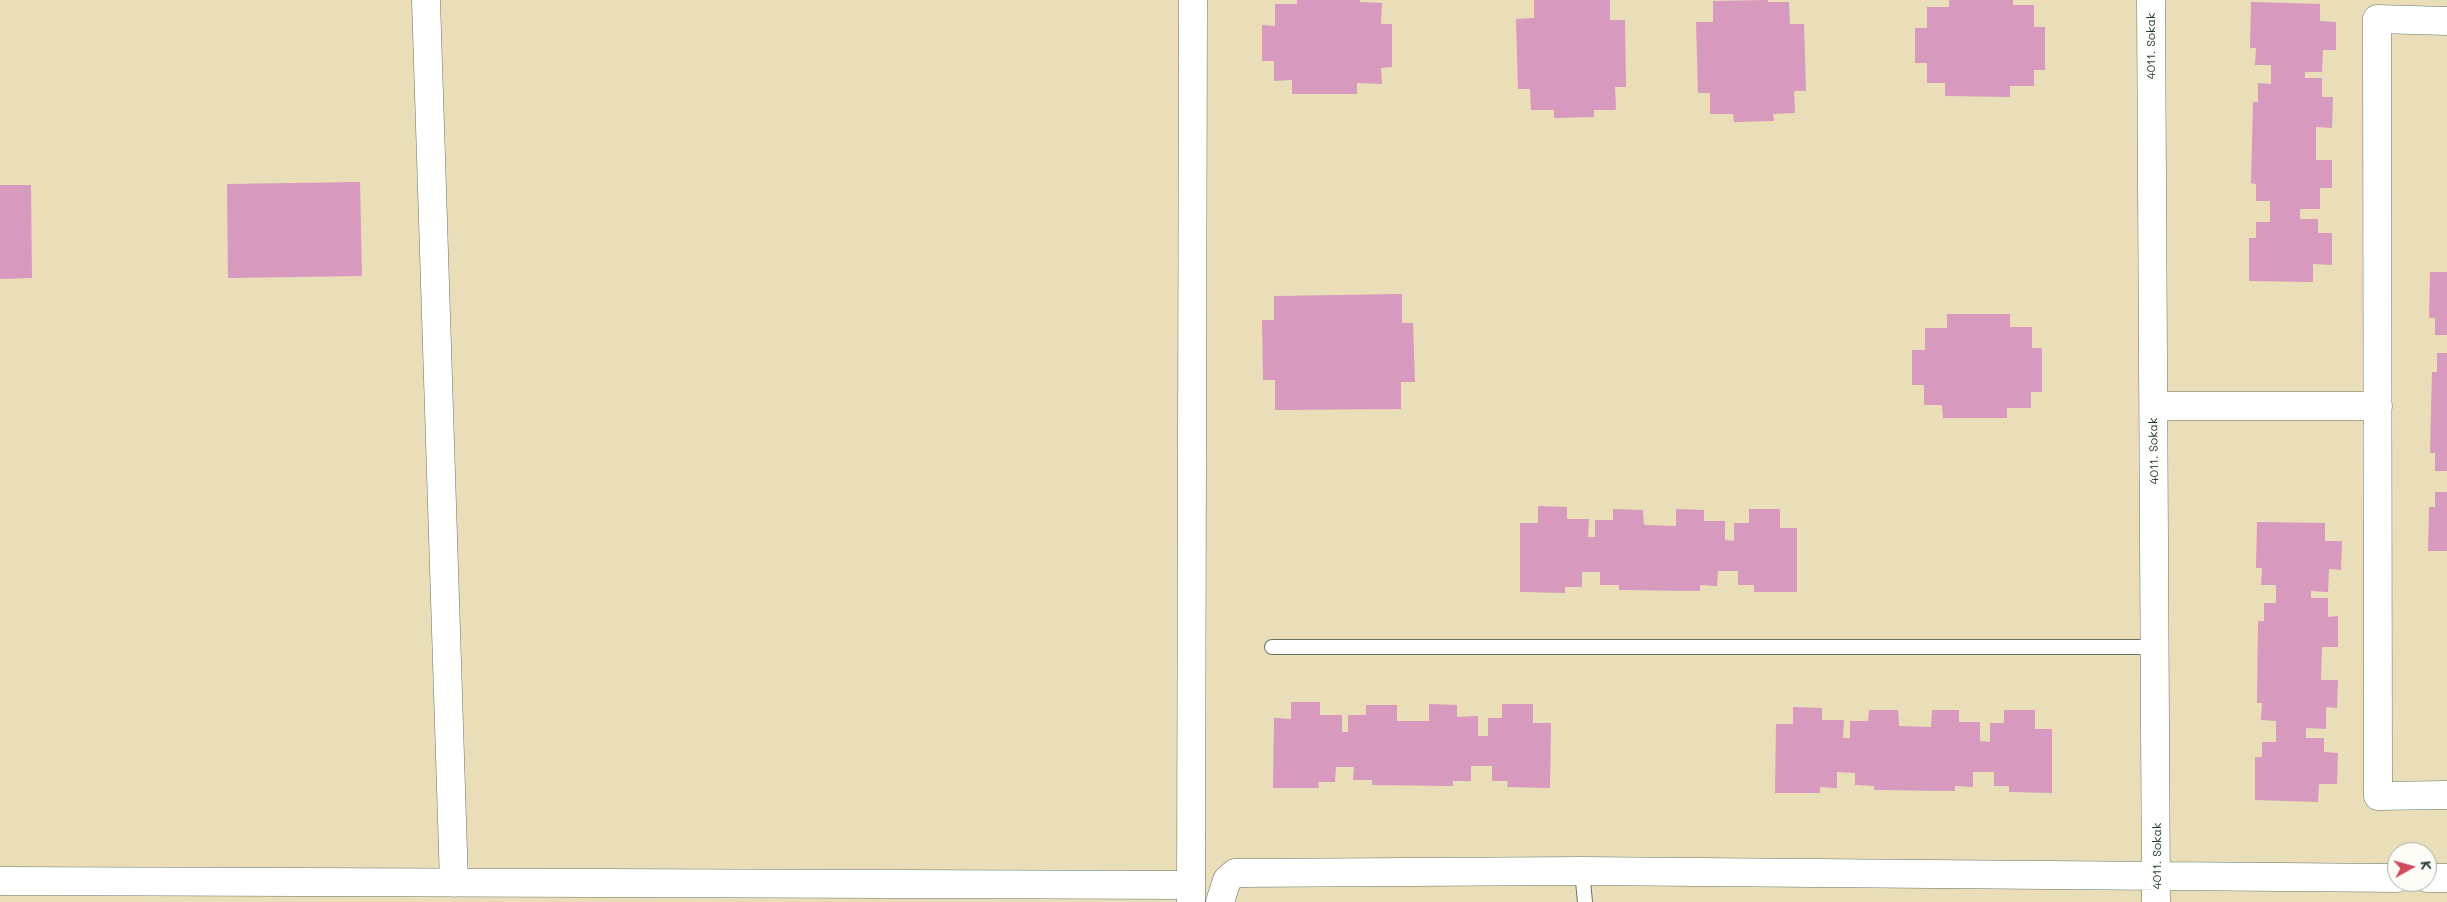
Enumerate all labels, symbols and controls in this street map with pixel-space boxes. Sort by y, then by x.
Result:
street label: 4011. Sokak [2144,13,2158,79]
street label: 4011. Sokak [2146,418,2162,484]
street label: 4011. Sokak [2150,823,2164,889]
north arrow [2387,842,2437,892]
text: K [2416,860,2436,871]

